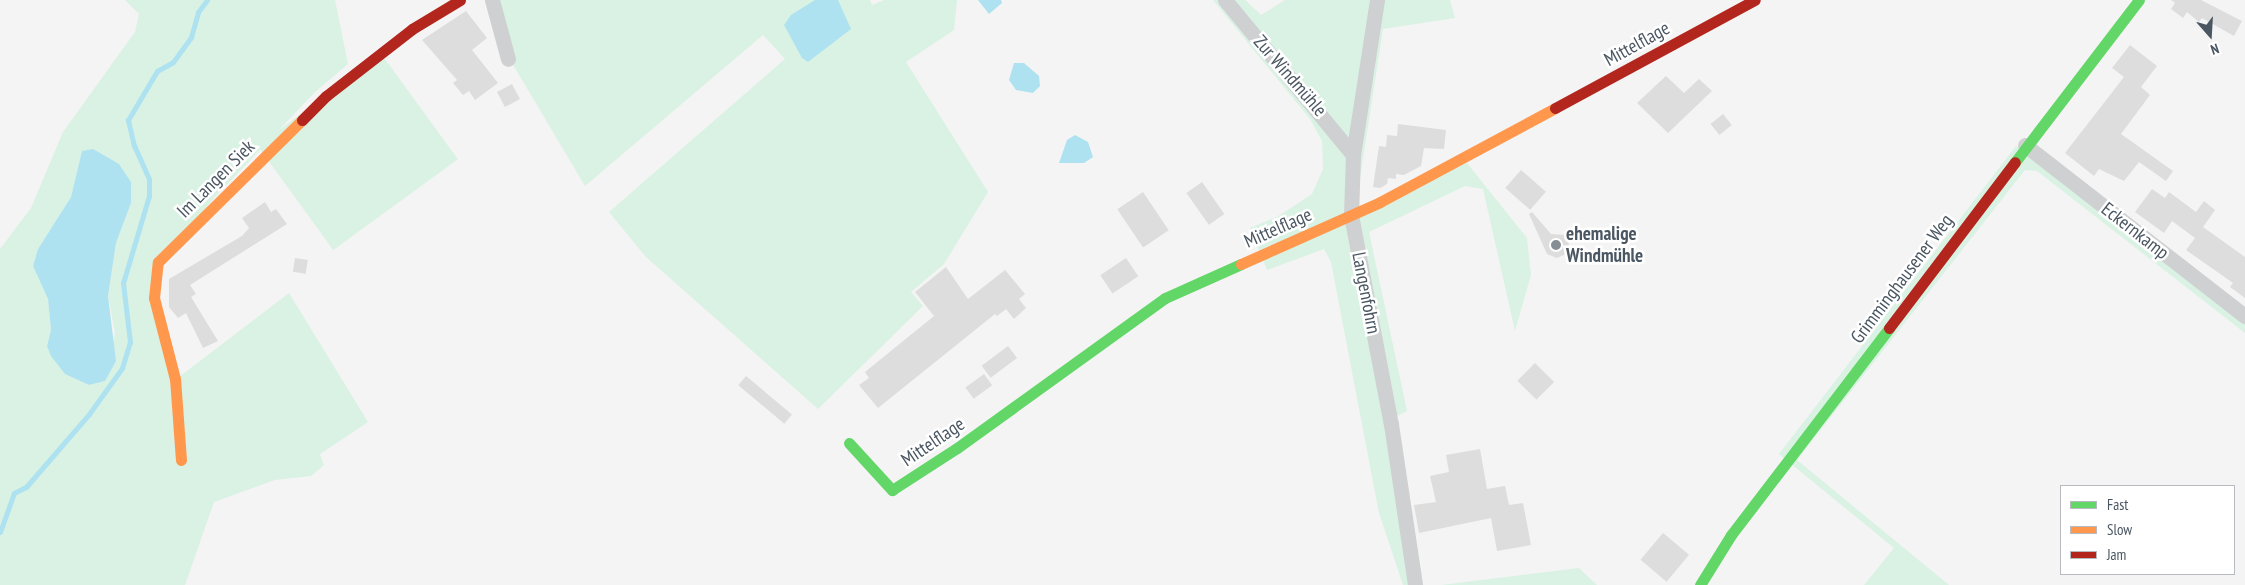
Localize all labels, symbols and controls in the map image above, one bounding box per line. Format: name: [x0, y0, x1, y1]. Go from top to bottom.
north arrow: [2185, 10, 2235, 60]
street label: Mittelflage: [1600, 17, 1674, 71]
street label: Zur Windmühle: [1249, 31, 1331, 121]
text: N: [2208, 39, 2221, 59]
street label: Im Langen Siek: [172, 135, 260, 223]
street label: Eckernkamp: [2097, 198, 2173, 264]
street label: Mittelflage: [1241, 203, 1315, 253]
street label: Grimminghausener Weg: [1846, 210, 1958, 348]
place label: ehemalige Windmühle: [1566, 223, 1643, 267]
marker: ehemalige Windmühle: [1550, 239, 1562, 251]
street label: Langenfohrn: [1347, 250, 1385, 336]
street label: Mittelflage: [897, 413, 969, 471]
legend: [2060, 485, 2235, 575]
text: Fast: [2107, 495, 2128, 514]
text: Slow: [2107, 520, 2132, 539]
text: Jam: [2107, 545, 2126, 564]

